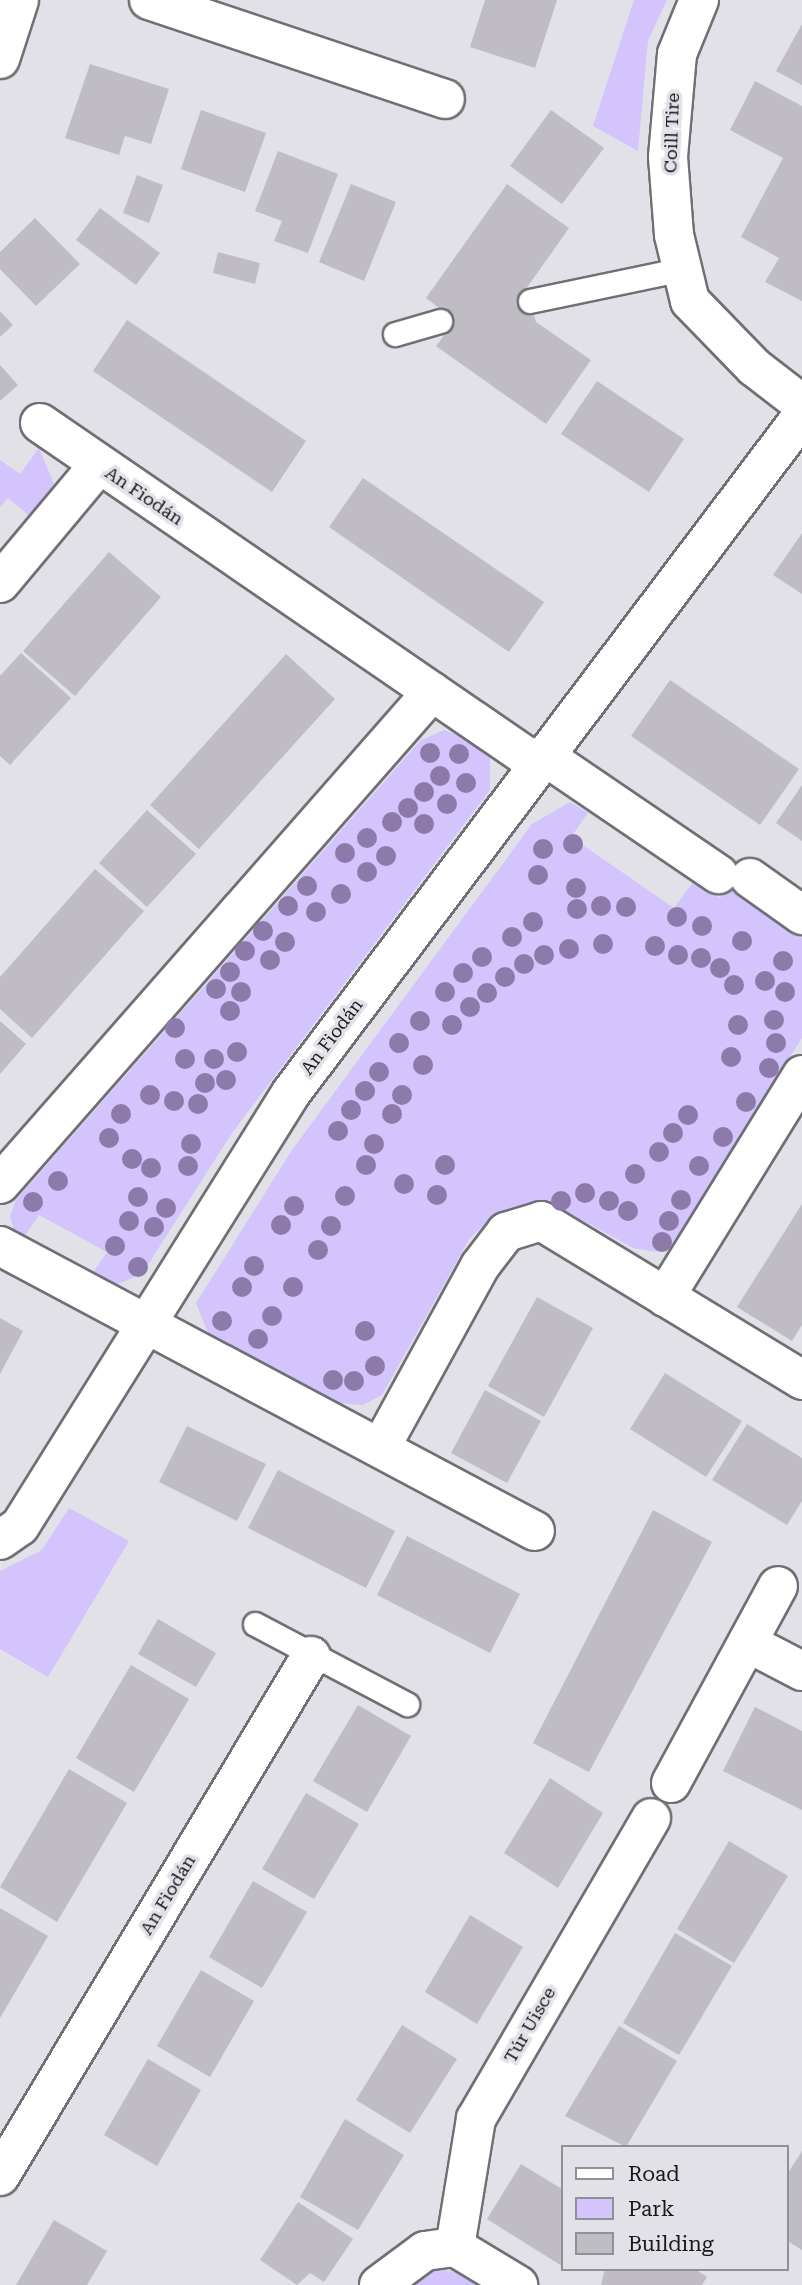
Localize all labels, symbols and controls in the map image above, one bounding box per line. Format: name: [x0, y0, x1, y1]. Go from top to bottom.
street label: Coill Tire: [660, 92, 684, 174]
street label: An Fiodán: [101, 462, 187, 530]
street label: An Fiodán: [297, 995, 367, 1079]
street label: An Fiodán: [136, 1851, 200, 1939]
street label: Túr Uisce: [500, 1983, 560, 2067]
legend: [560, 2145, 788, 2271]
text: Road: [628, 2162, 680, 2186]
text: Park: [628, 2197, 674, 2221]
text: Building: [628, 2232, 714, 2256]

